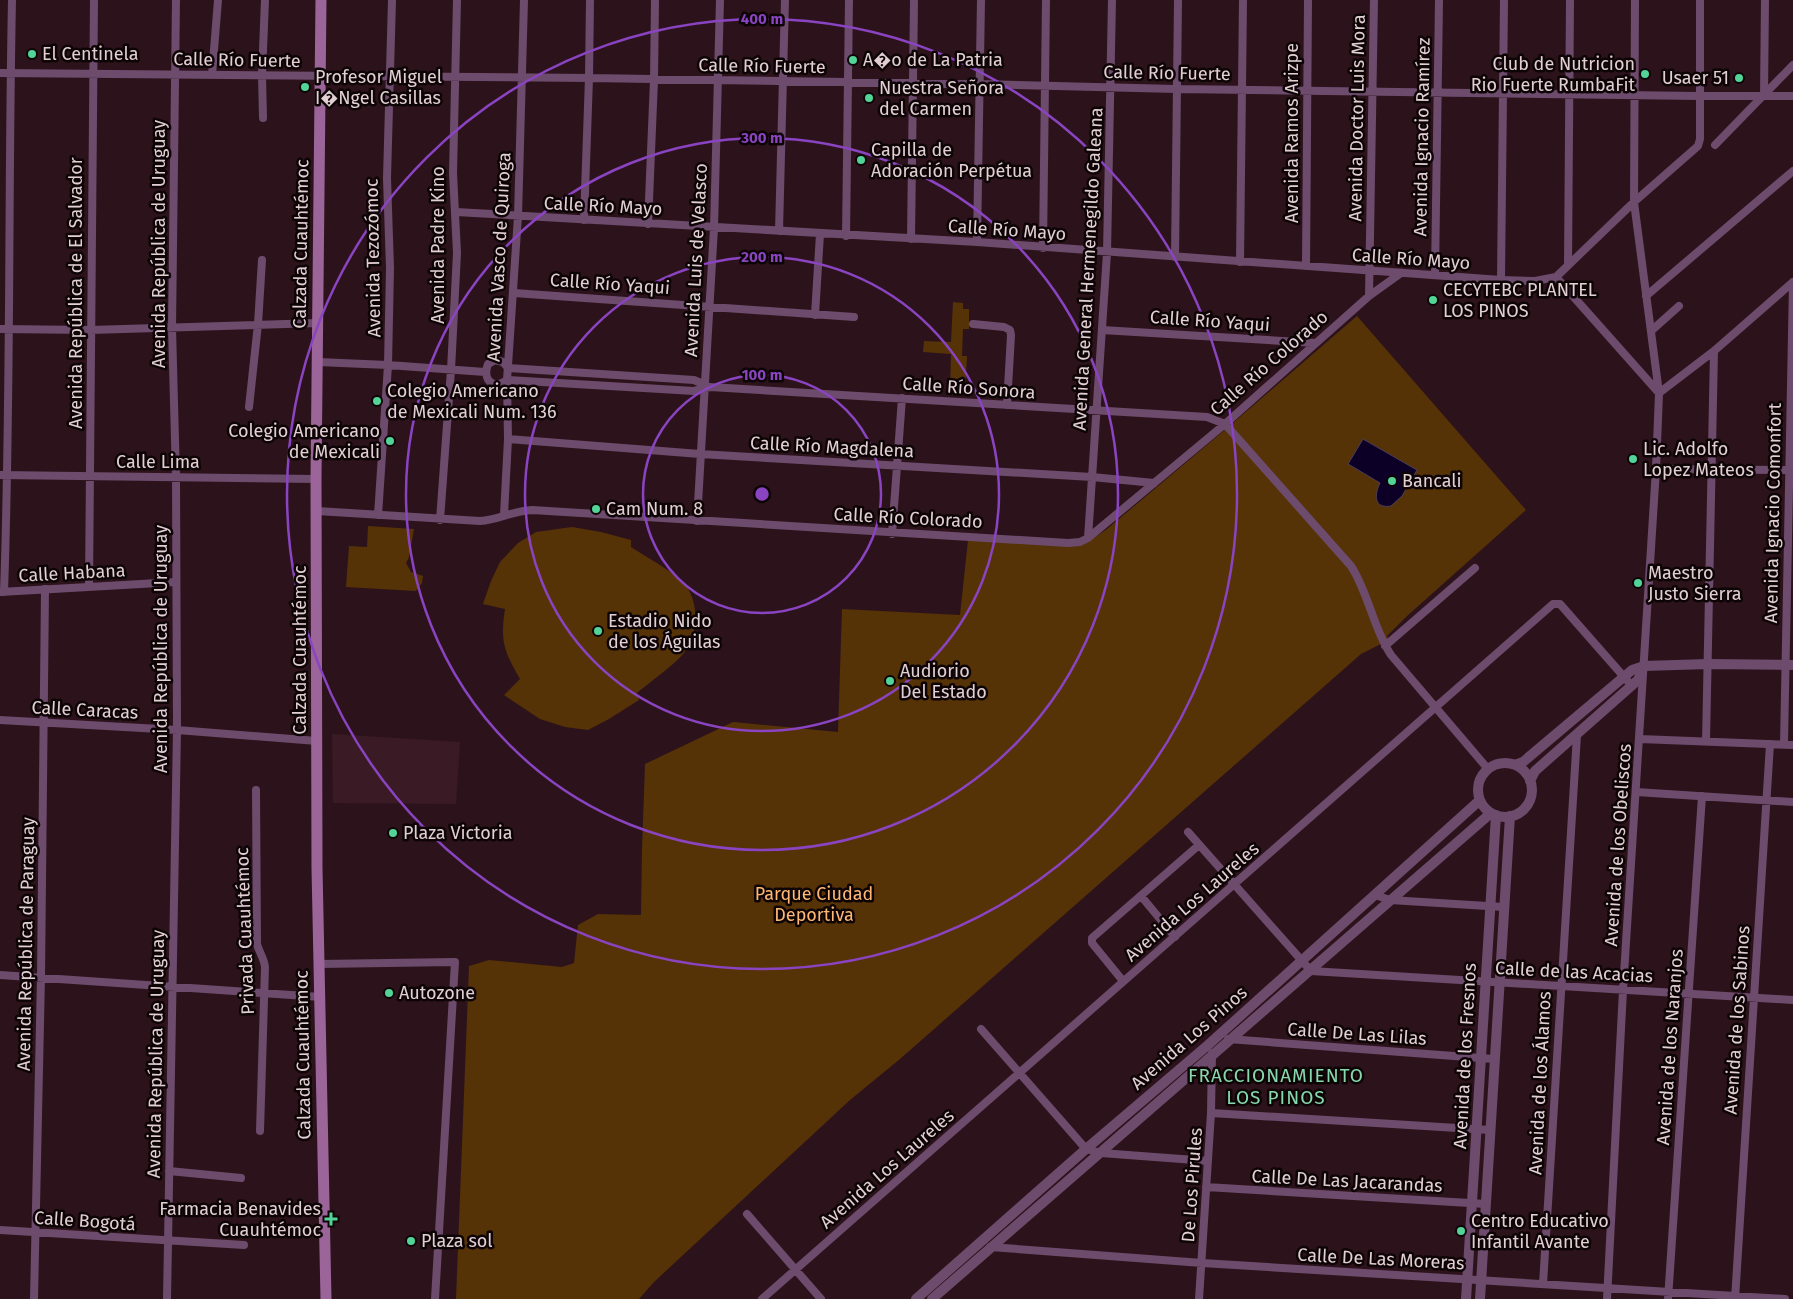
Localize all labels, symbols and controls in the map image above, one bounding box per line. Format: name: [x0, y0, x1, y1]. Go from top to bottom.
text: 400 m: [741, 10, 783, 28]
street label: Avenida Doctor Luis Mora: [1344, 14, 1370, 222]
street label: Avenida Ignacio Ramírez: [1409, 37, 1435, 237]
place label: El Centinela: [42, 43, 139, 65]
street label: Avenida Ramos Arizpe: [1281, 43, 1303, 223]
marker: El Centinela: [26, 48, 38, 60]
street label: Calle Río Fuerte: [173, 48, 301, 72]
place label: A�o de La Patria: [863, 49, 1003, 71]
place label: Club de Nutricion Rio Fuerte RumbaFit: [1471, 53, 1635, 96]
street label: Calle Río Fuerte: [698, 54, 826, 78]
marker: A�o de La Patria: [847, 54, 859, 66]
street label: Calle Río Fuerte: [1103, 61, 1231, 85]
place label: Profesor Miguel I�Ngel Casillas: [315, 66, 442, 109]
place label: Usaer 51: [1662, 67, 1729, 89]
marker: Club de Nutricion Rio Fuerte RumbaFit: [1639, 68, 1651, 80]
marker: Usaer 51: [1733, 72, 1745, 84]
place label: Nuestra Señora del Carmen: [879, 77, 1004, 120]
marker: Profesor Miguel I�Ngel Casillas: [299, 81, 311, 93]
marker: Nuestra Señora del Carmen: [863, 92, 875, 104]
street label: Avenida General Hermenegildo Galeana: [1069, 107, 1107, 431]
street label: Avenida República de Uruguay: [148, 120, 170, 368]
text: 300 m: [740, 129, 783, 147]
place label: Capilla de Adoración Perpétua: [871, 139, 1032, 182]
street label: Avenida Vasco de Quiroga: [483, 152, 515, 362]
marker: Capilla de Adoración Perpétua: [855, 154, 867, 166]
street label: Avenida República de El Salvador: [65, 157, 87, 429]
street label: Calzada Cuauhtémoc: [289, 159, 313, 329]
street label: Avenida Luis de Velasco: [680, 163, 712, 357]
street label: Avenida Padre Kino: [427, 166, 449, 324]
street label: Avenida Tezozómoc: [361, 178, 385, 338]
street label: Calle Río Mayo: [543, 192, 663, 220]
street label: Calle Río Mayo: [947, 215, 1067, 245]
street label: Calle Río Mayo: [1351, 244, 1471, 274]
text: 200 m: [741, 248, 783, 266]
street label: Calle Río Yaqui: [549, 269, 671, 299]
place label: CECYTEBC PLANTEL LOS PINOS: [1443, 279, 1597, 322]
marker: CECYTEBC PLANTEL LOS PINOS: [1427, 294, 1439, 306]
street label: Calle Río Yaqui: [1149, 306, 1271, 336]
street label: Calle Río Colorado: [1206, 306, 1332, 420]
text: 100 m: [742, 366, 782, 384]
street label: Calle Río Sonora: [902, 372, 1036, 404]
place label: Colegio Americano de Mexicali Num. 136: [387, 380, 557, 423]
marker: Colegio Americano de Mexicali Num. 136: [371, 395, 383, 407]
street label: Avenida Ignacio Comonfort: [1760, 402, 1786, 623]
place label: Colegio Americano de Mexicali: [228, 420, 380, 463]
street label: Calle Río Magdalena: [749, 432, 915, 462]
marker: Colegio Americano de Mexicali: [384, 435, 396, 447]
place label: Lic. Adolfo Lopez Mateos: [1643, 438, 1754, 481]
street label: Calle Lima: [116, 451, 200, 473]
marker: Lic. Adolfo Lopez Mateos: [1627, 453, 1639, 465]
place label: Bancali: [1402, 470, 1462, 492]
marker: Bancali: [1386, 475, 1398, 487]
centre of rings: [753, 485, 771, 503]
place label: Cam Num. 8: [606, 498, 703, 520]
marker: Cam Num. 8: [590, 503, 602, 515]
street label: Calle Río Colorado: [833, 503, 983, 533]
street label: Avenida República de Uruguay: [150, 525, 172, 773]
street label: Calle Habana: [18, 559, 126, 587]
place label: Maestro Justo Sierra: [1648, 562, 1742, 605]
street label: Calzada Cuauhtémoc: [289, 565, 311, 735]
marker: Maestro Justo Sierra: [1632, 577, 1644, 589]
place label: Estadio Nido de los Águilas: [608, 610, 720, 653]
marker: Estadio Nido de los Águilas: [592, 625, 604, 637]
place label: Audiorio Del Estado: [900, 660, 987, 703]
marker: Audiorio Del Estado: [884, 675, 896, 687]
street label: Calle Caracas: [31, 696, 139, 724]
street label: Avenida de los Obeliscos: [1600, 743, 1636, 947]
street label: Avenida República de Paraguay: [13, 817, 39, 1071]
place label: Plaza Victoria: [403, 822, 513, 844]
marker: Plaza Victoria: [387, 827, 399, 839]
street label: Avenida Los Laureles: [1120, 838, 1264, 966]
street label: Privada Cuauhtémoc: [231, 847, 259, 1015]
park label: Parque Ciudad Deportiva: [755, 883, 873, 926]
street label: Avenida de los Sabinos: [1719, 925, 1755, 1115]
street label: Avenida República de Uruguay: [143, 930, 169, 1178]
street label: Avenida de los Naranjos: [1652, 948, 1688, 1146]
street label: Calle de las Acacias: [1494, 957, 1654, 987]
street label: Avenida de los Fresnos: [1449, 962, 1481, 1150]
street label: Calzada Cuauhtémoc: [291, 970, 315, 1140]
street label: Avenida Los Pinos: [1126, 981, 1252, 1095]
place label: Autozone: [399, 982, 475, 1004]
marker: Autozone: [383, 987, 395, 999]
street label: Avenida de los Álamos: [1523, 991, 1556, 1175]
street label: Calle De Las Lilas: [1287, 1018, 1427, 1050]
district label: FRACCIONAMIENTO LOS PINOS: [1188, 1064, 1364, 1109]
street label: Avenida Los Laureles: [815, 1105, 959, 1233]
street label: De Los Pirules: [1177, 1127, 1207, 1243]
street label: Calle De Las Jacarandas: [1251, 1165, 1443, 1197]
place label: Farmacia Benavides Cuauhtémoc: [159, 1198, 321, 1241]
street label: Calle Bogotá: [33, 1206, 137, 1236]
place label: Centro Educativo Infantil Avante: [1471, 1210, 1609, 1253]
marker: Farmacia Benavides Cuauhtémoc: [325, 1213, 337, 1225]
marker: Centro Educativo Infantil Avante: [1455, 1225, 1467, 1237]
place label: Plaza sol: [421, 1230, 493, 1252]
marker: Plaza sol: [405, 1235, 417, 1247]
street label: Calle De Las Moreras: [1297, 1244, 1465, 1274]

